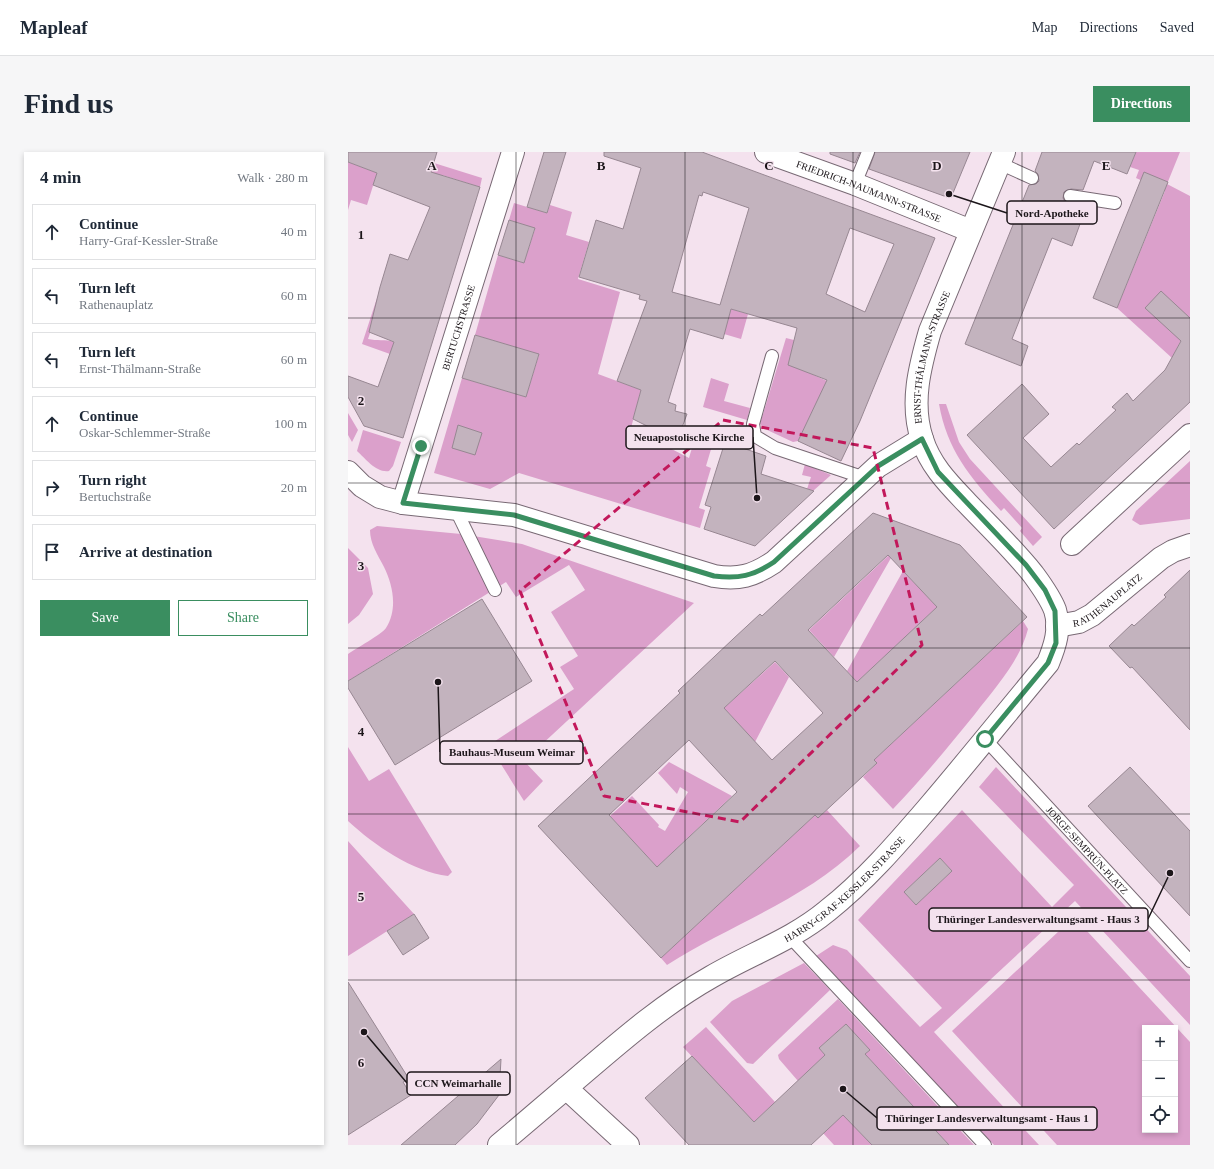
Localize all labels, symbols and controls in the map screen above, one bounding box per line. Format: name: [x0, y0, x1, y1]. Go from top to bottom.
text: Mapleaf: [20, 17, 88, 38]
text: Map: [1032, 20, 1057, 35]
text: Directions: [1079, 20, 1138, 35]
text: Saved: [1160, 20, 1194, 35]
button: Directions: [1093, 86, 1190, 122]
text: Find us: [24, 88, 114, 119]
text: A: [427, 158, 437, 173]
text: B: [597, 158, 606, 173]
text: C: [764, 158, 774, 173]
street label: FRIEDRICH-NAUMANN-STRASSE: [795, 158, 943, 224]
text: E: [1102, 158, 1110, 173]
text: 4 min: [40, 168, 81, 187]
text: Walk · 280 m: [237, 170, 308, 185]
callout: Nord-Apotheke: [1007, 201, 1097, 224]
text: Nord-Apotheke: [1015, 207, 1089, 219]
text: Continue: [79, 216, 138, 232]
icon: ahead: [41, 221, 63, 243]
text: 40 m: [281, 224, 307, 239]
text: 1: [358, 227, 364, 242]
text: Harry-Graf-Kessler-Straße: [79, 233, 218, 248]
text: Turn left: [79, 280, 136, 296]
street label: BERTUCHSTRASSE: [440, 283, 477, 372]
icon: left: [41, 285, 63, 307]
text: 60 m: [281, 288, 307, 303]
street label: ERNST-THÄLMANN-STRASSE: [911, 289, 952, 424]
text: Rathenauplatz: [79, 297, 153, 312]
text: Turn left: [79, 344, 136, 360]
icon: left: [41, 349, 63, 371]
text: 60 m: [281, 352, 307, 367]
text: Ernst-Thälmann-Straße: [79, 361, 201, 376]
text: 2: [358, 393, 364, 408]
text: Continue: [79, 408, 138, 424]
icon: ahead: [41, 413, 63, 435]
text: 100 m: [274, 416, 307, 431]
text: Oskar-Schlemmer-Straße: [79, 425, 211, 440]
callout: Neuapostolische Kirche: [626, 426, 753, 449]
text: Neuapostolische Kirche: [634, 431, 744, 443]
route end: [412, 437, 430, 455]
text: Turn right: [79, 472, 146, 488]
icon: right: [41, 477, 63, 499]
text: 20 m: [281, 480, 307, 495]
text: Bertuchstraße: [79, 489, 151, 504]
icon: arrive: [41, 541, 63, 563]
text: Arrive at destination: [79, 544, 212, 560]
text: 3: [358, 558, 365, 573]
street label: RATHENAUPLATZ: [1072, 571, 1144, 629]
button: Save: [40, 600, 170, 636]
button: Share: [178, 600, 308, 636]
text: 4: [358, 724, 365, 739]
route start: [976, 730, 994, 748]
callout: Bauhaus-Museum Weimar: [440, 741, 583, 764]
text: Bauhaus-Museum Weimar: [449, 746, 575, 758]
street label: JORGE-SEMPRÚN-PLATZ: [1044, 804, 1130, 896]
street label: HARRY-GRAF-KESSLER-STRASSE: [782, 834, 907, 944]
text: 5: [358, 889, 365, 904]
callout: Thüringer Landesverwaltungsamt - Haus 3: [929, 908, 1148, 931]
text: Thüringer Landesverwaltungsamt - Haus 3: [936, 913, 1140, 925]
map controls: [1142, 1025, 1178, 1133]
button: +: [1142, 1025, 1178, 1061]
text: 6: [358, 1055, 365, 1070]
button: −: [1142, 1061, 1178, 1097]
callout: CCN Weimarhalle: [407, 1072, 510, 1095]
text: CCN Weimarhalle: [415, 1077, 502, 1089]
button: locate: [1142, 1097, 1178, 1133]
callout: Thüringer Landesverwaltungsamt - Haus 1: [877, 1107, 1097, 1130]
text: Thüringer Landesverwaltungsamt - Haus 1: [885, 1112, 1089, 1124]

